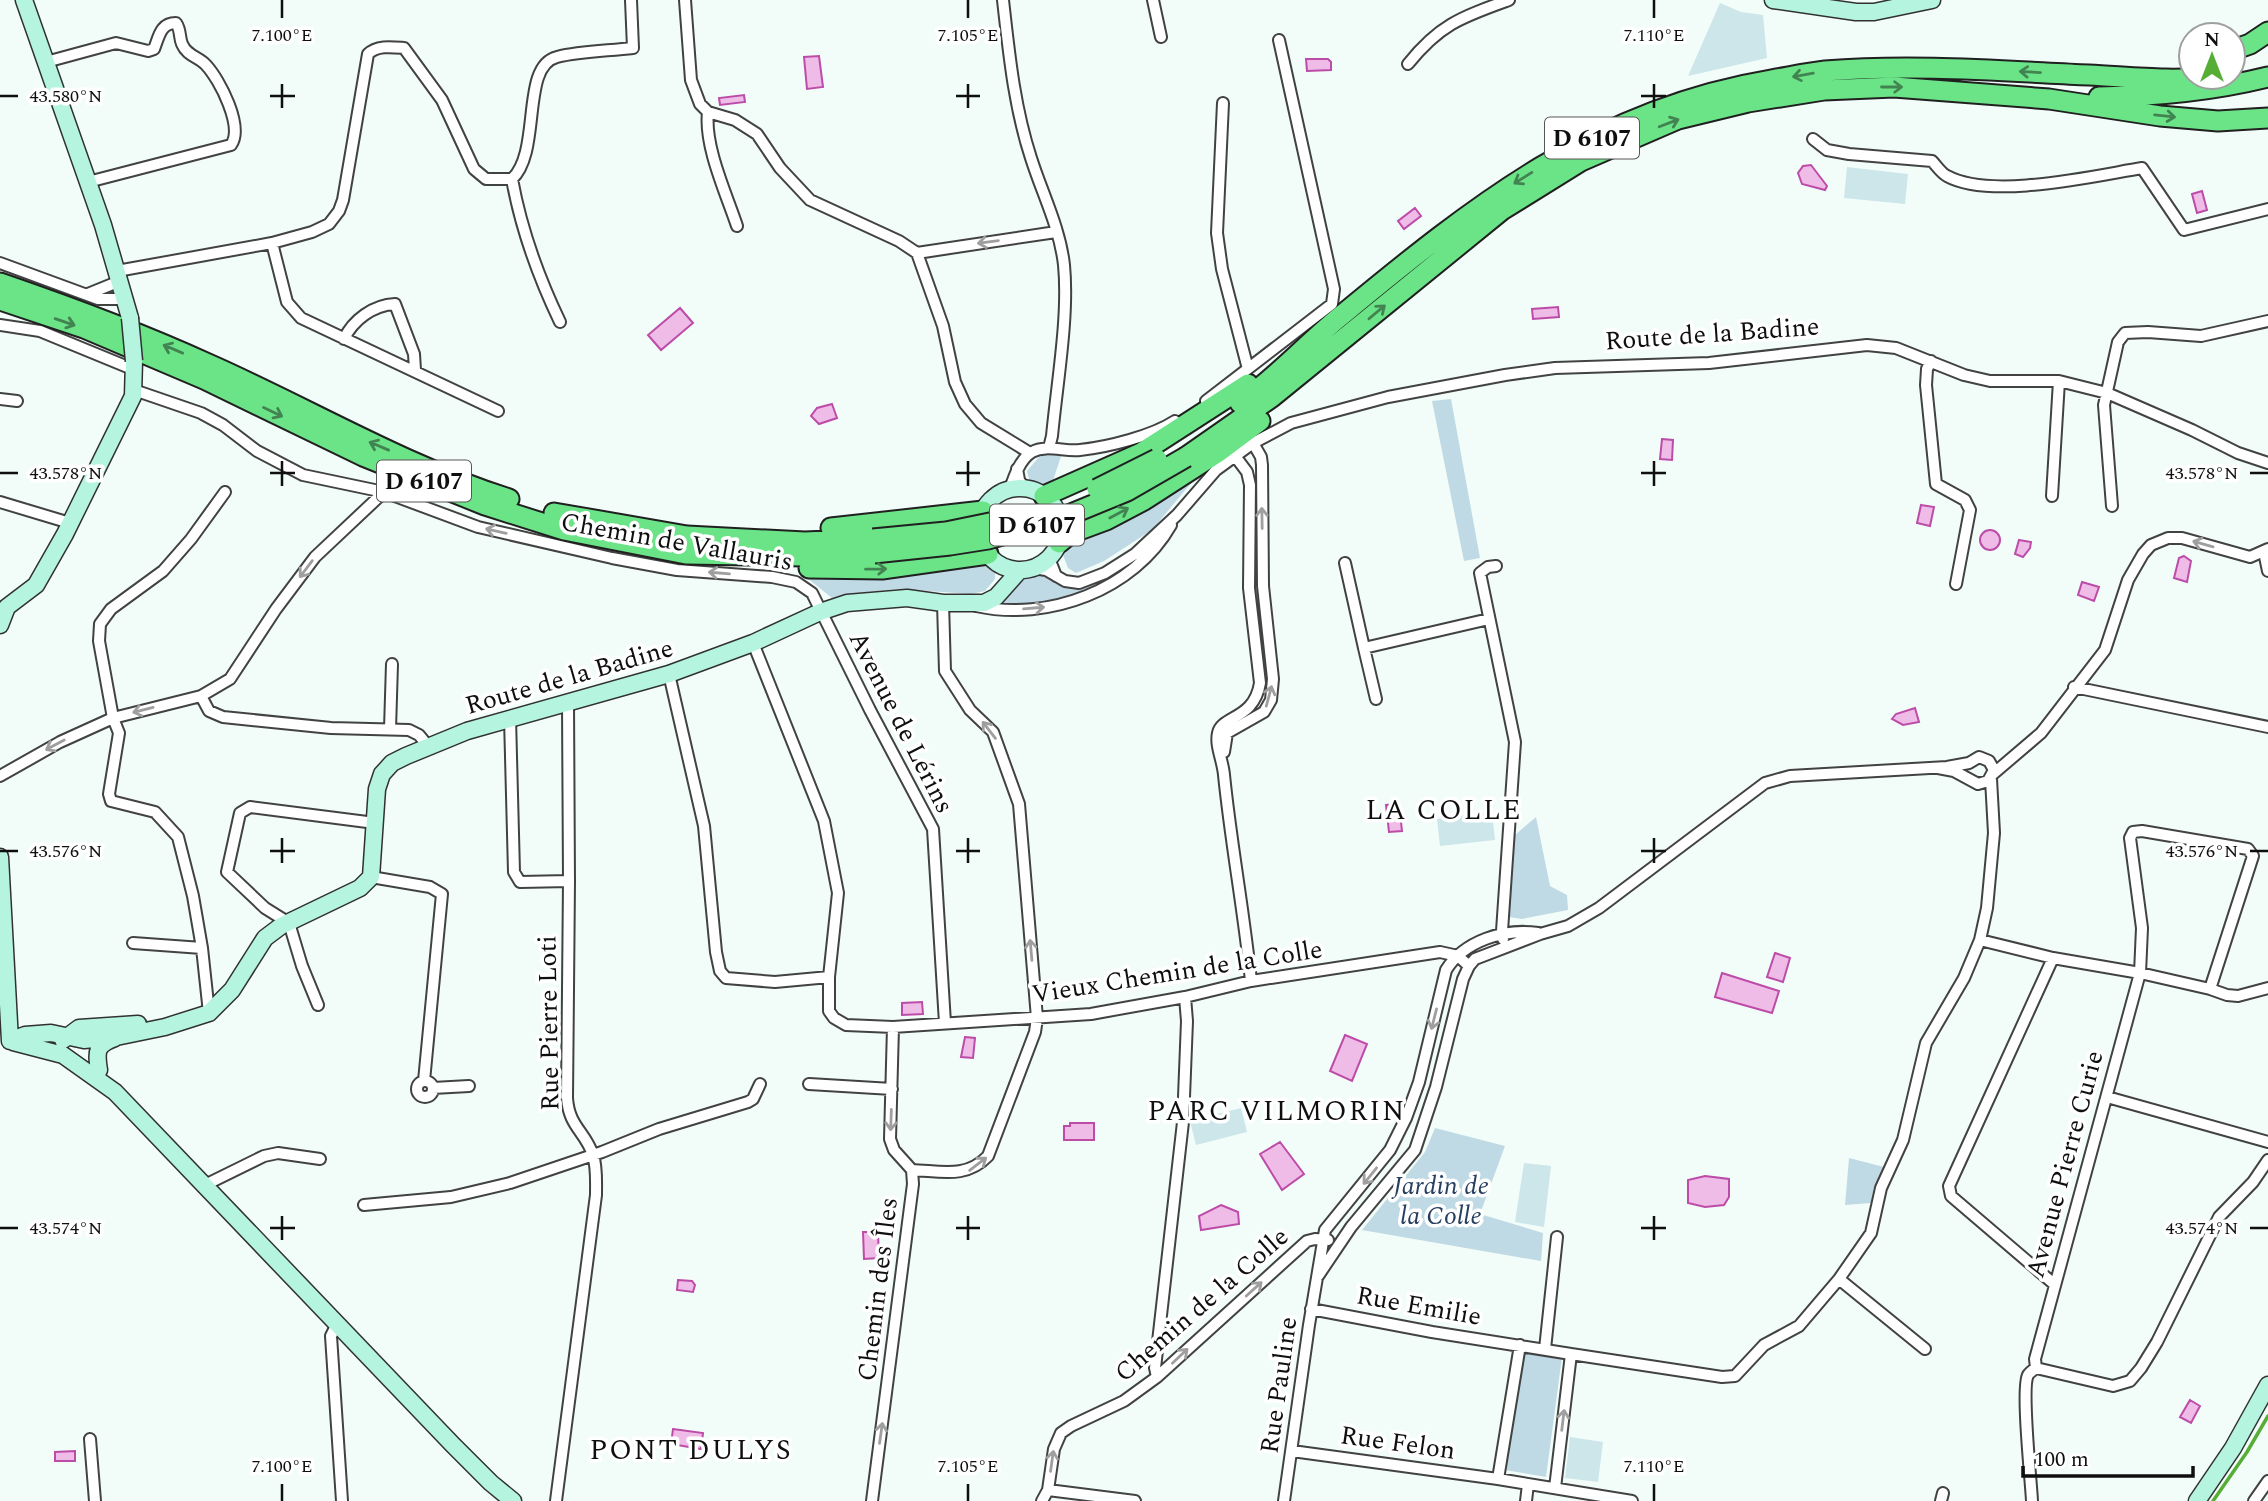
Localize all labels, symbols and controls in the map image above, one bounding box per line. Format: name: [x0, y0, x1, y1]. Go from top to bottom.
north arrow: [2177, 21, 2247, 91]
text: 7.100°E: [251, 22, 313, 49]
text: 7.105°E: [937, 22, 999, 49]
text: 7.110°E: [1623, 22, 1685, 49]
text: N: [2204, 26, 2220, 55]
one-way arrow: [2019, 66, 2042, 79]
one-way arrow: [1792, 69, 1815, 82]
one-way arrow: [1881, 80, 1904, 94]
text: 43.580°N: [30, 83, 102, 110]
one-way arrow: [2153, 110, 2176, 123]
one-way arrow: [1657, 115, 1679, 128]
road number: D 6107: [1545, 118, 1639, 158]
one-way arrow: [1514, 171, 1534, 185]
one-way arrow: [978, 236, 1000, 249]
one-way arrow: [1368, 304, 1386, 320]
street label: Route de la Badine: [1604, 307, 1821, 361]
one-way arrow: [53, 316, 75, 329]
one-way arrow: [163, 342, 184, 355]
one-way arrow: [262, 406, 283, 420]
one-way arrow: [369, 438, 390, 451]
text: 43.578°N: [30, 460, 102, 487]
road number: D 6107: [377, 460, 471, 502]
text: 43.578°N: [2166, 460, 2238, 487]
street label: Chemin de Vallauris: [558, 502, 796, 582]
road number: D 6107: [990, 504, 1084, 546]
one-way arrow: [1109, 506, 1129, 520]
one-way arrow: [1255, 507, 1268, 530]
one-way arrow: [485, 524, 508, 537]
one-way arrow: [2193, 536, 2215, 549]
one-way arrow: [299, 559, 314, 578]
one-way arrow: [864, 562, 887, 575]
one-way arrow: [708, 566, 731, 579]
one-way arrow: [1022, 601, 1045, 614]
street label: Avenue de Lérins: [838, 624, 964, 821]
street label: Route de la Badine: [461, 628, 678, 726]
one-way arrow: [1263, 686, 1276, 708]
one-way arrow: [132, 704, 155, 717]
one-way arrow: [981, 722, 996, 740]
one-way arrow: [46, 738, 66, 752]
district label: LA COLLE: [1365, 789, 1523, 832]
text: 43.576°N: [30, 838, 102, 865]
text: 43.576°N: [2166, 838, 2238, 865]
street label: Vieux Chemin de la Colle: [1029, 929, 1325, 1015]
street label: Rue Pierre Loti: [527, 935, 571, 1111]
one-way arrow: [1024, 940, 1037, 962]
one-way arrow: [1427, 1007, 1440, 1029]
street label: Avenue Pierre Curie: [2015, 1046, 2115, 1282]
district label: PARC VILMORIN: [1148, 1090, 1406, 1133]
one-way arrow: [884, 1108, 897, 1131]
one-way arrow: [968, 1156, 987, 1171]
one-way arrow: [1362, 1166, 1378, 1184]
park label: Jardin de la Colle: [1391, 1166, 1489, 1236]
street label: Chemin des Îles: [847, 1195, 909, 1383]
text: 43.574°N: [30, 1215, 102, 1242]
text: 43.574°N: [2166, 1215, 2238, 1242]
street label: Chemin de la Colle: [1106, 1218, 1298, 1392]
street label: Rue Emilie: [1353, 1275, 1485, 1337]
one-way arrow: [1245, 1281, 1263, 1297]
street label: Rue Pauline: [1250, 1314, 1308, 1456]
one-way arrow: [1171, 1348, 1189, 1364]
one-way arrow: [1556, 1409, 1569, 1432]
street label: Rue Felon: [1338, 1415, 1458, 1471]
one-way arrow: [874, 1422, 887, 1445]
district label: PONT DULYS: [589, 1429, 793, 1472]
scale bar: [2023, 1434, 2193, 1478]
text: 100 m: [2034, 1444, 2089, 1476]
one-way arrow: [1046, 1450, 1059, 1473]
text: 7.100°E: [251, 1453, 313, 1480]
text: 7.105°E: [937, 1453, 999, 1480]
text: 7.110°E: [1623, 1453, 1685, 1480]

